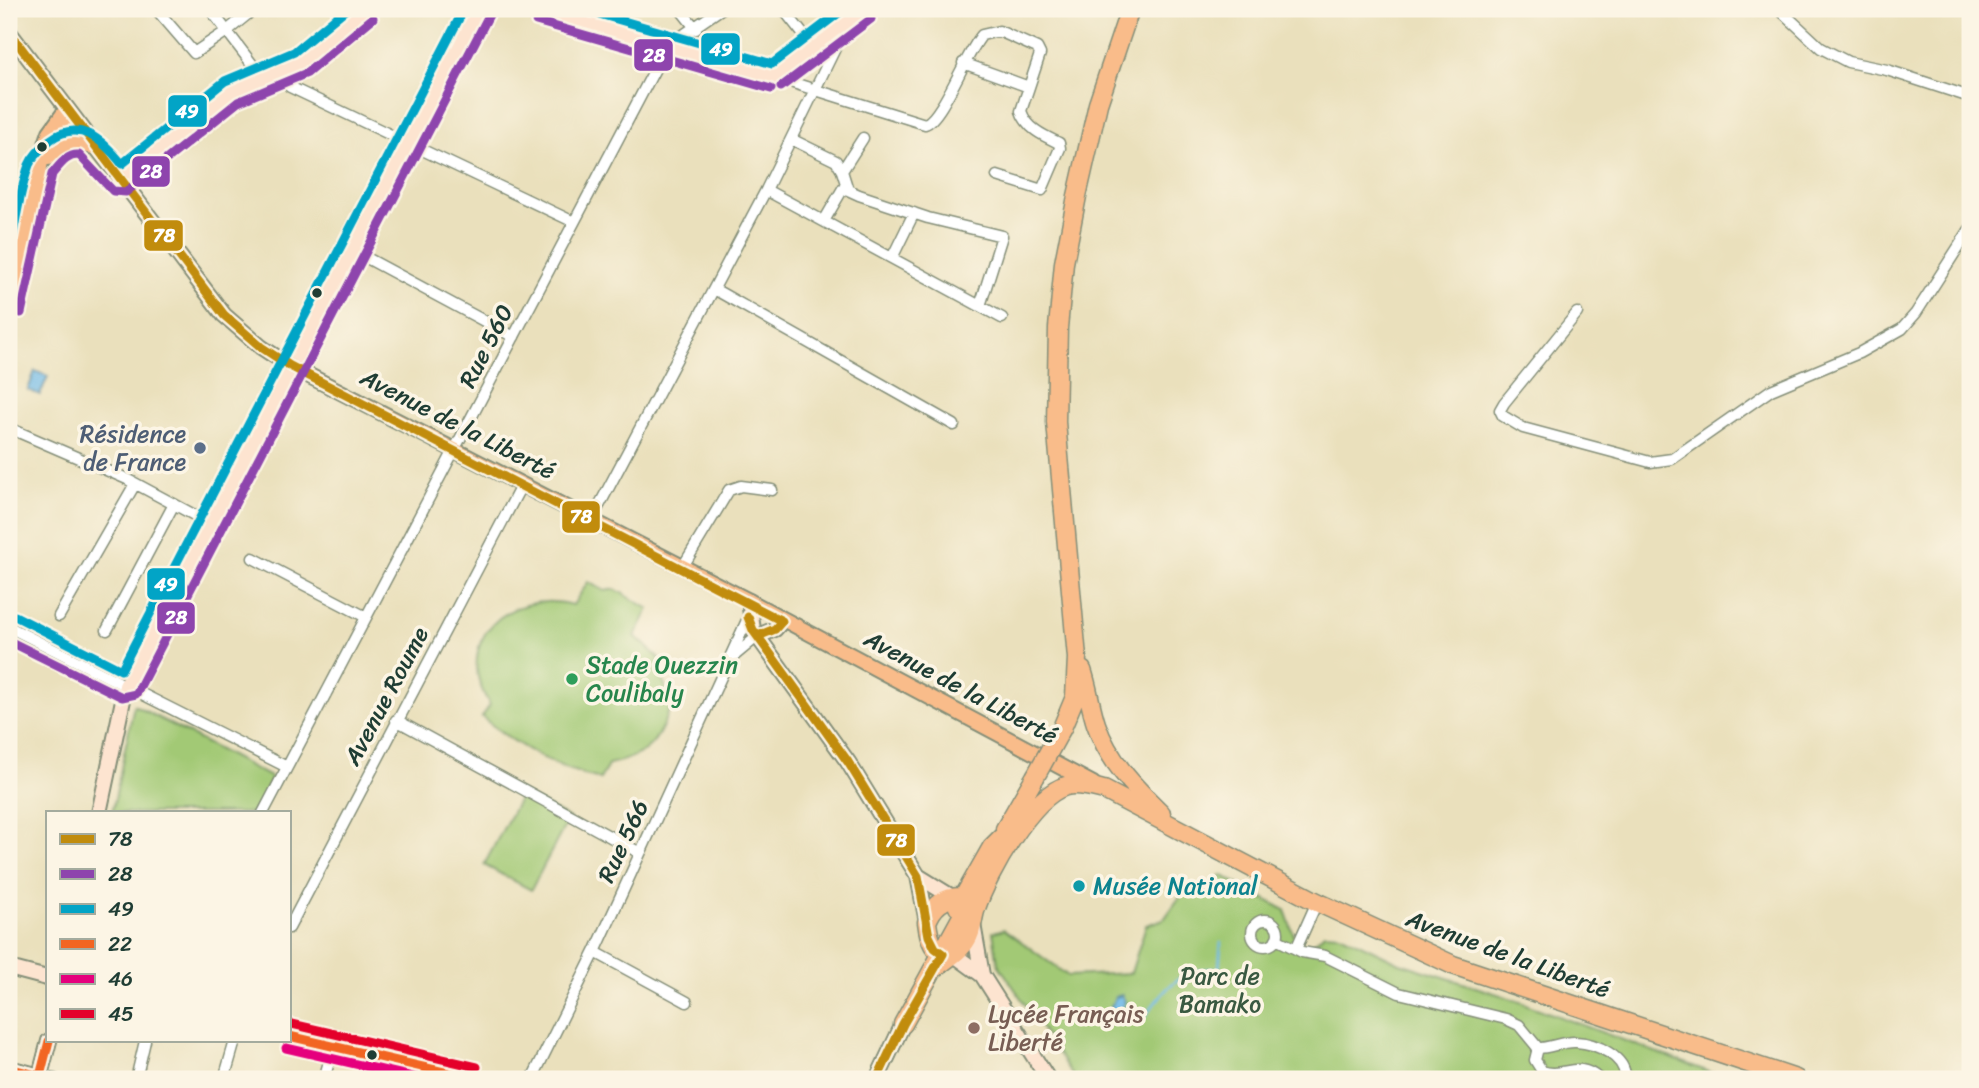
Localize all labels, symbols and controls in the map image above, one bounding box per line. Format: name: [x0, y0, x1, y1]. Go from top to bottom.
line badge: 49: [700, 32, 741, 66]
text: 49: [708, 33, 733, 66]
line badge: 28: [633, 38, 674, 72]
text: 28: [642, 39, 666, 72]
line badge: 49: [167, 94, 208, 128]
text: 49: [174, 95, 199, 128]
unlabelled marker: [35, 140, 49, 154]
line badge: 28: [131, 155, 171, 188]
text: 28: [139, 155, 163, 188]
line badge: 78: [143, 219, 184, 252]
text: 78: [153, 219, 176, 252]
unlabelled marker: [310, 286, 324, 300]
street label: Rue 560: [447, 297, 525, 395]
street label: Avenue de la Liberté: [352, 356, 563, 491]
place label: Résidence de France: [80, 413, 186, 483]
marker: Résidence de France: [192, 440, 208, 456]
line badge: 78: [561, 500, 601, 534]
text: 78: [570, 500, 593, 533]
line badge: 49: [146, 567, 186, 601]
text: 49: [153, 568, 178, 601]
line badge: 28: [156, 601, 196, 635]
text: 28: [164, 601, 188, 634]
street label: Avenue Roume: [331, 618, 441, 774]
street label: Avenue de la Liberté: [855, 618, 1066, 756]
place label: Stade Ouezzin Coulibaly: [586, 644, 738, 714]
marker: Stade Ouezzin Coulibaly: [564, 671, 580, 687]
street label: Rue 566: [585, 792, 661, 890]
legend: [46, 811, 290, 1042]
text: 78: [108, 820, 133, 858]
line badge: 78: [876, 823, 916, 857]
text: 78: [885, 824, 908, 857]
text: 28: [108, 855, 133, 893]
place label: Musée National: [1093, 865, 1259, 907]
marker: Musée National: [1071, 878, 1087, 894]
text: 49: [108, 890, 134, 928]
street label: Avenue de la Liberté: [1399, 897, 1616, 1010]
text: 22: [108, 925, 132, 963]
park label: Parc de Bamako: [1179, 955, 1261, 1025]
text: 46: [108, 960, 133, 998]
place label: Lycée Français Liberté: [988, 993, 1144, 1063]
text: 45: [108, 995, 134, 1033]
marker: Lycée Français Liberté: [966, 1020, 982, 1036]
unlabelled marker: [365, 1048, 379, 1062]

